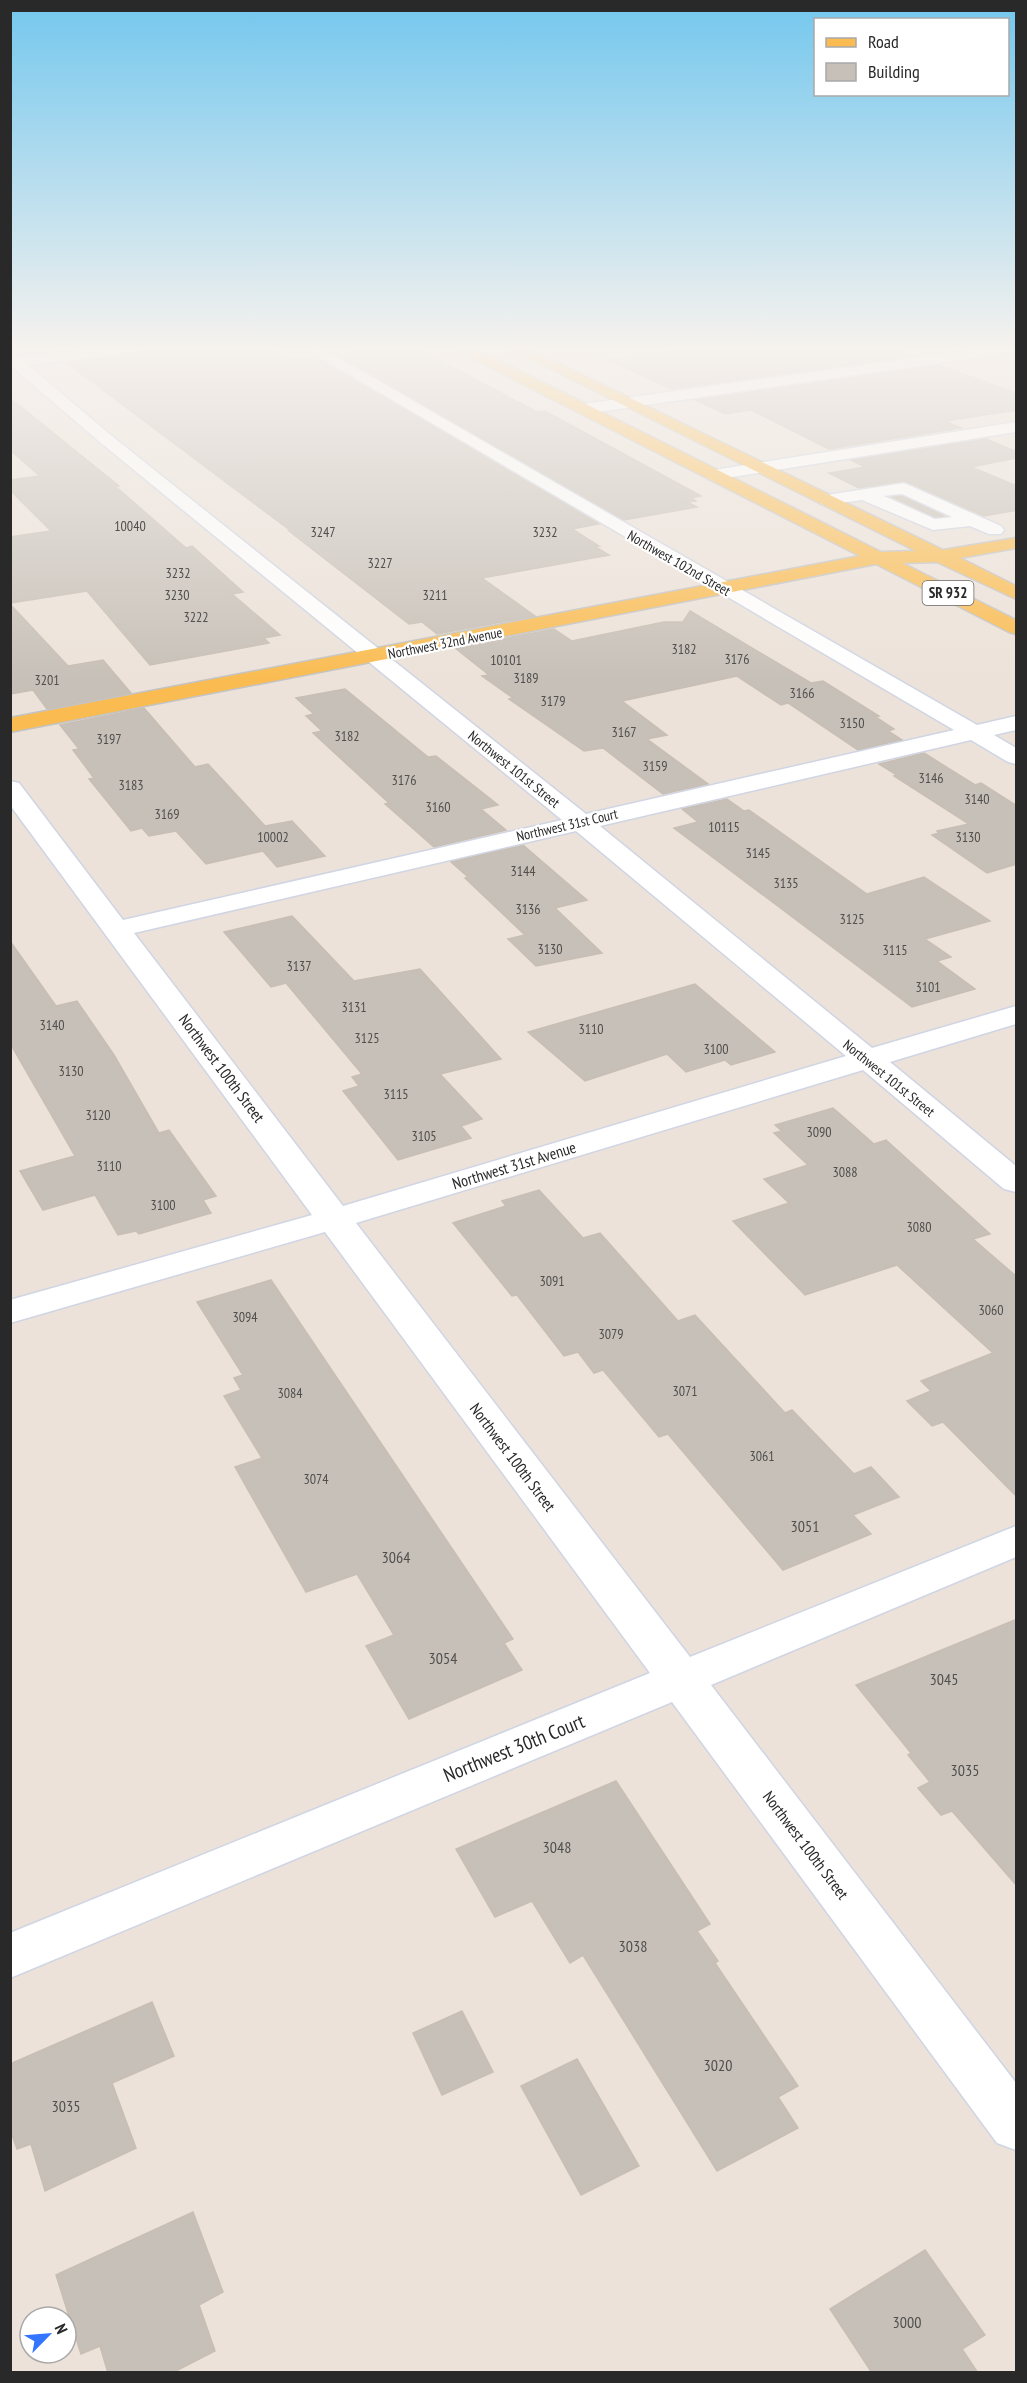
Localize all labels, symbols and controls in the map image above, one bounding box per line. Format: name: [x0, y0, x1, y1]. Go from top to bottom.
legend: [814, 18, 1009, 96]
text: Road: [868, 30, 899, 53]
text: Building: [868, 60, 920, 83]
house number: 10040: [114, 517, 146, 535]
house number: 3247: [310, 523, 336, 541]
house number: 3232: [532, 523, 558, 541]
street label: Northwest 102nd Street: [624, 526, 734, 600]
house number: 3227: [367, 554, 393, 572]
house number: 3232: [165, 564, 191, 582]
road number: SR 932: [922, 581, 974, 605]
house number: 3230: [164, 586, 190, 604]
house number: 3211: [422, 586, 448, 604]
house number: 3222: [183, 608, 209, 626]
street label: Northwest 32nd Avenue: [386, 623, 504, 663]
house number: 3182: [671, 640, 697, 658]
house number: 3176: [724, 650, 750, 668]
house number: 10101: [490, 651, 522, 669]
house number: 3189: [513, 669, 539, 687]
house number: 3201: [34, 671, 60, 689]
house number: 3166: [789, 684, 815, 702]
house number: 3179: [540, 692, 566, 710]
house number: 3150: [839, 714, 865, 732]
house number: 3167: [611, 723, 637, 741]
house number: 3182: [334, 727, 360, 745]
street label: Northwest 101st Street: [465, 727, 564, 812]
house number: 3197: [96, 730, 122, 748]
house number: 3159: [642, 757, 668, 775]
house number: 3146: [918, 769, 944, 787]
house number: 3176: [391, 771, 417, 789]
house number: 3183: [118, 776, 144, 794]
house number: 3140: [964, 790, 990, 808]
house number: 3160: [425, 798, 451, 816]
house number: 3169: [154, 805, 180, 823]
street label: Northwest 31st Court: [515, 805, 620, 845]
house number: 10115: [708, 818, 740, 836]
house number: 10002: [257, 828, 289, 846]
house number: 3130: [955, 828, 981, 846]
house number: 3145: [745, 844, 771, 862]
house number: 3144: [510, 862, 536, 880]
house number: 3135: [773, 874, 799, 892]
house number: 3136: [515, 900, 541, 918]
house number: 3125: [839, 910, 865, 928]
house number: 3130: [537, 940, 563, 958]
house number: 3115: [882, 941, 908, 959]
house number: 3137: [286, 957, 312, 975]
house number: 3101: [915, 978, 941, 996]
house number: 3131: [341, 998, 367, 1016]
street label: Northwest 100th Street: [175, 1010, 270, 1127]
house number: 3140: [39, 1016, 65, 1034]
house number: 3110: [578, 1020, 604, 1038]
house number: 3125: [354, 1029, 380, 1047]
street label: Northwest 101st Street: [840, 1036, 939, 1121]
house number: 3100: [703, 1040, 729, 1058]
house number: 3130: [58, 1062, 84, 1080]
house number: 3115: [383, 1085, 409, 1103]
house number: 3120: [85, 1106, 111, 1124]
house number: 3090: [806, 1123, 832, 1141]
house number: 3105: [411, 1127, 437, 1145]
street label: Northwest 31st Avenue: [450, 1137, 578, 1193]
house number: 3110: [96, 1157, 122, 1175]
house number: 3088: [832, 1163, 858, 1181]
house number: 3100: [150, 1196, 176, 1214]
house number: 3080: [906, 1218, 932, 1236]
house number: 3091: [539, 1272, 565, 1290]
house number: 3060: [978, 1301, 1004, 1319]
house number: 3094: [232, 1308, 258, 1326]
house number: 3079: [598, 1325, 624, 1343]
house number: 3071: [672, 1382, 698, 1400]
house number: 3084: [277, 1384, 303, 1402]
street label: Northwest 100th Street: [466, 1399, 561, 1516]
house number: 3061: [749, 1447, 775, 1465]
house number: 3074: [303, 1470, 329, 1488]
house number: 3051: [791, 1516, 819, 1536]
house number: 3064: [382, 1547, 410, 1567]
house number: 3054: [429, 1648, 457, 1668]
house number: 3045: [930, 1669, 958, 1689]
street label: Northwest 30th Court: [440, 1708, 589, 1788]
house number: 3035: [951, 1760, 979, 1780]
street label: Northwest 100th Street: [759, 1787, 854, 1904]
house number: 3048: [543, 1837, 571, 1857]
house number: 3038: [619, 1936, 647, 1956]
house number: 3020: [704, 2055, 732, 2075]
house number: 3035: [52, 2096, 80, 2116]
north arrow: [18, 2305, 78, 2365]
house number: 3000: [893, 2312, 921, 2332]
text: N: [51, 2321, 72, 2337]

